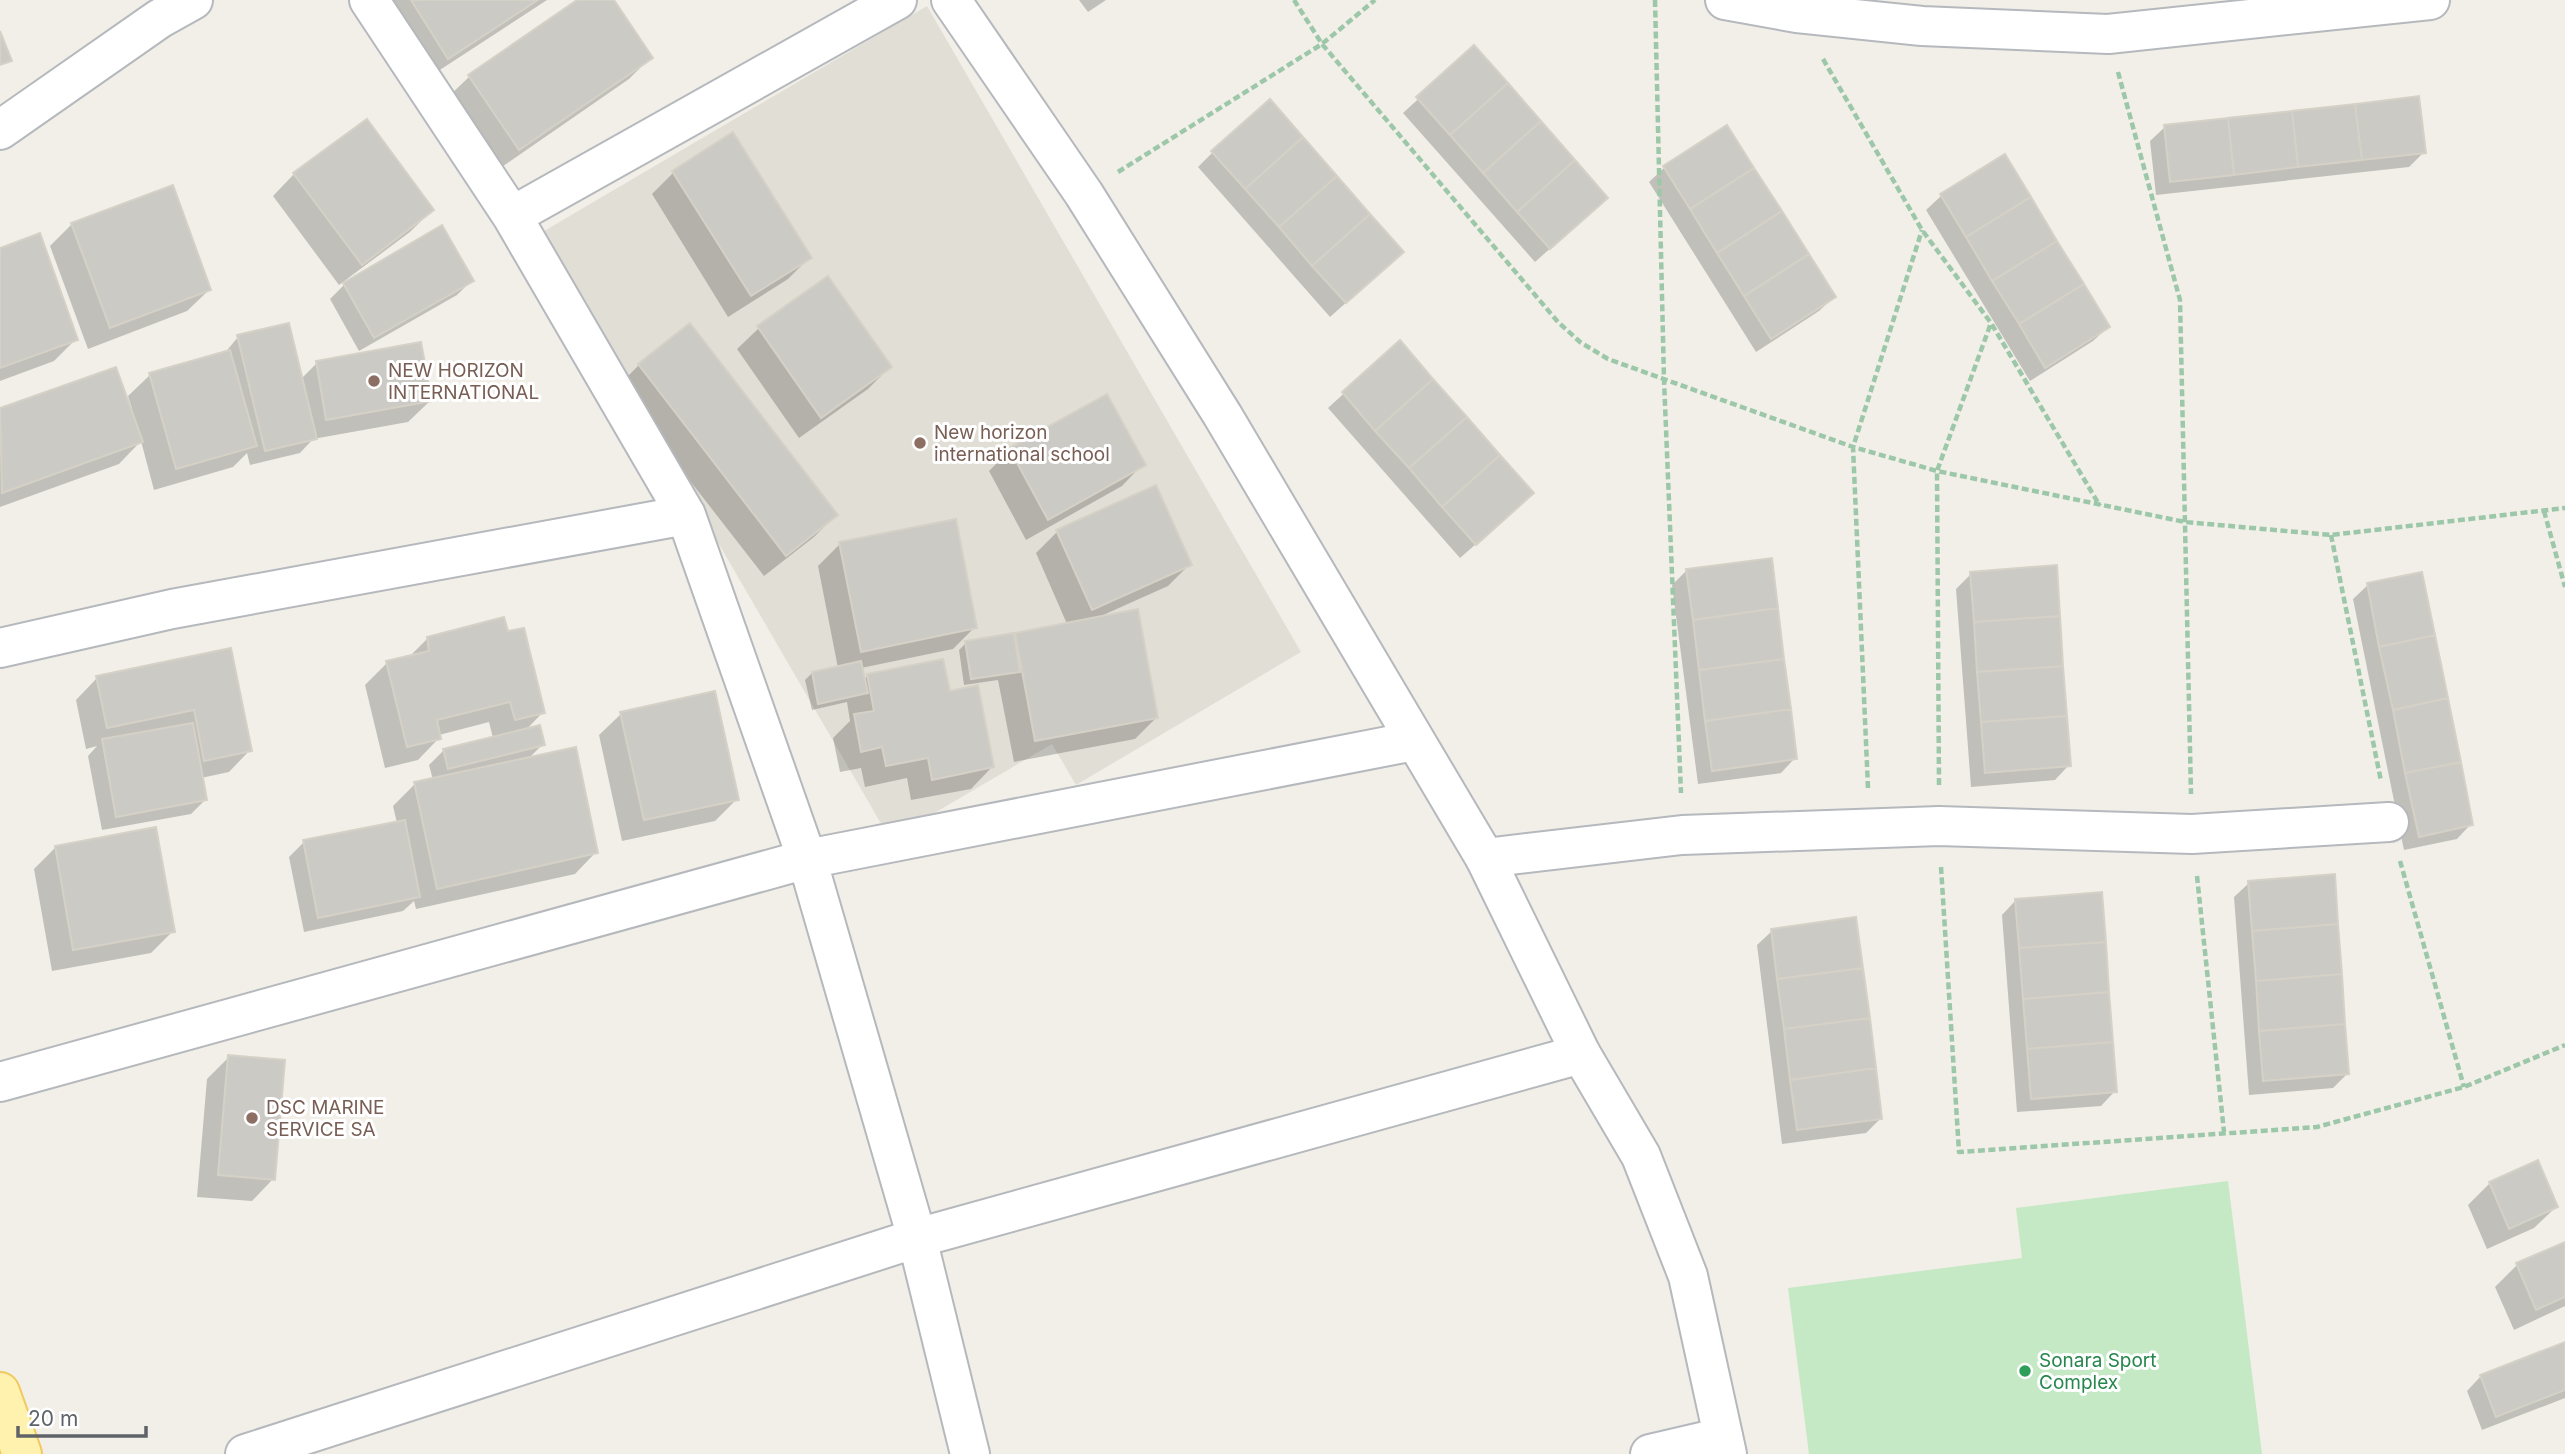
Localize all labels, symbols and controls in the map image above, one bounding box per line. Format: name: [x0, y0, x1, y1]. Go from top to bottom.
place label: NEW HORIZON INTERNATIONAL: [388, 359, 539, 404]
marker: NEW HORIZON INTERNATIONAL: [366, 373, 382, 389]
place label: New horizon international school: [934, 421, 1110, 466]
marker: New horizon international school: [912, 435, 928, 451]
place label: DSC MARINE SERVICE SA: [266, 1096, 384, 1141]
marker: DSC MARINE SERVICE SA: [244, 1110, 260, 1126]
place label: Sonara Sport Complex: [2039, 1349, 2157, 1394]
marker: Sonara Sport Complex: [2017, 1363, 2033, 1379]
scale bar: [18, 1394, 145, 1438]
text: 20 m: [28, 1406, 78, 1431]

